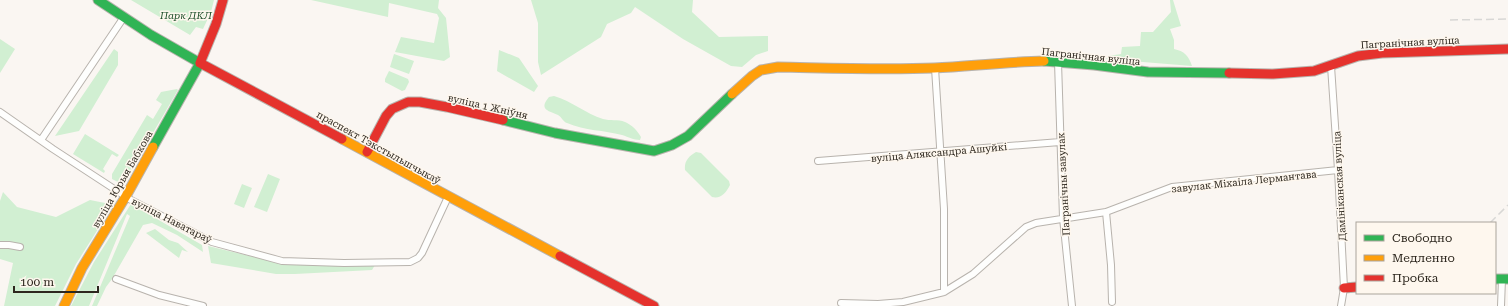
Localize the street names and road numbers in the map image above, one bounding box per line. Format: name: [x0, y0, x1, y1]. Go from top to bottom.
street label: Пагранічная вуліца: [1360, 34, 1460, 51]
street label: Пагранічная вуліца: [1041, 46, 1141, 67]
street label: вуліца 1 Жніўня: [447, 92, 529, 121]
street label: праспект Тэкстыльшчыкаў: [315, 109, 443, 186]
street label: вуліца Юрыя Бабкова: [90, 128, 155, 230]
street label: Дамініканская вуліца: [1331, 130, 1348, 241]
street label: Пагранічны завулак: [1055, 131, 1072, 236]
street label: вуліца Аляксандра Ашуйкі: [870, 141, 1008, 164]
street label: завулак Міхаіла Лермантава: [1171, 168, 1318, 195]
street label: вуліца Наватараў: [130, 196, 214, 245]

